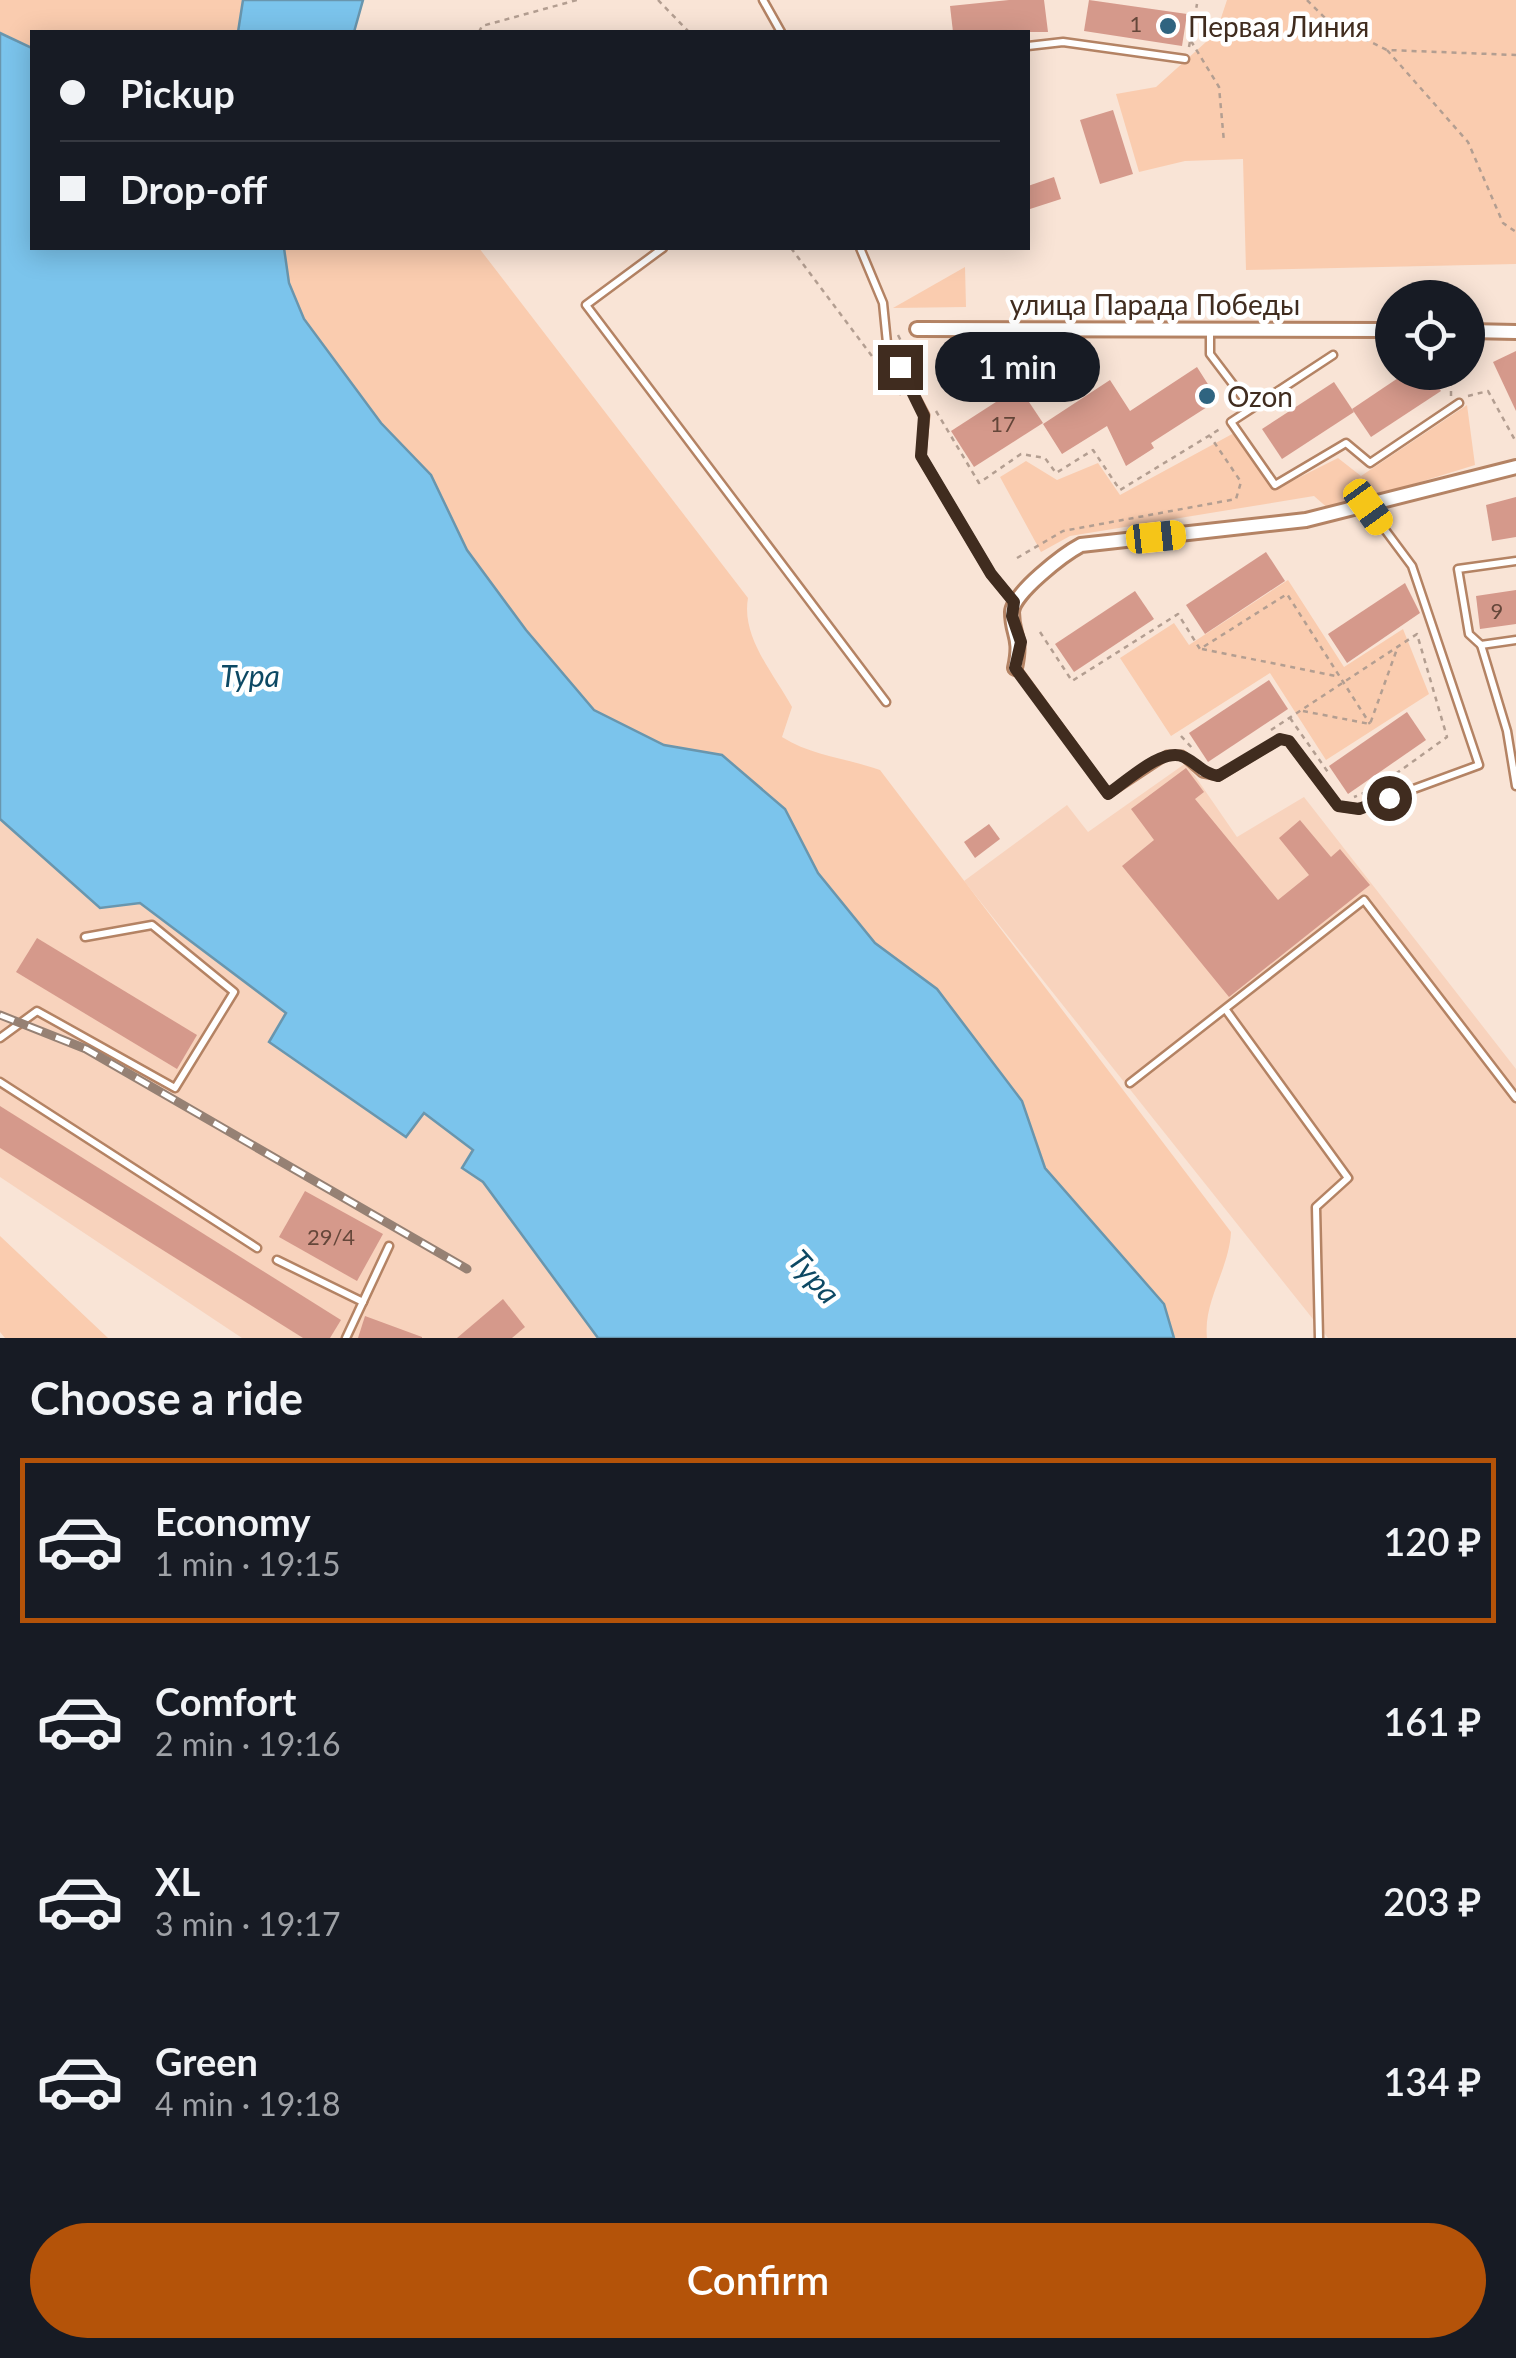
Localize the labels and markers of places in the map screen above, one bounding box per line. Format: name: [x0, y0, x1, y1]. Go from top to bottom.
place label: Первая Линия: [1188, 9, 1369, 43]
marker: Первая Линия: [1157, 15, 1179, 37]
place label: Ozon: [1227, 379, 1293, 413]
marker: Ozon: [1196, 385, 1218, 407]

